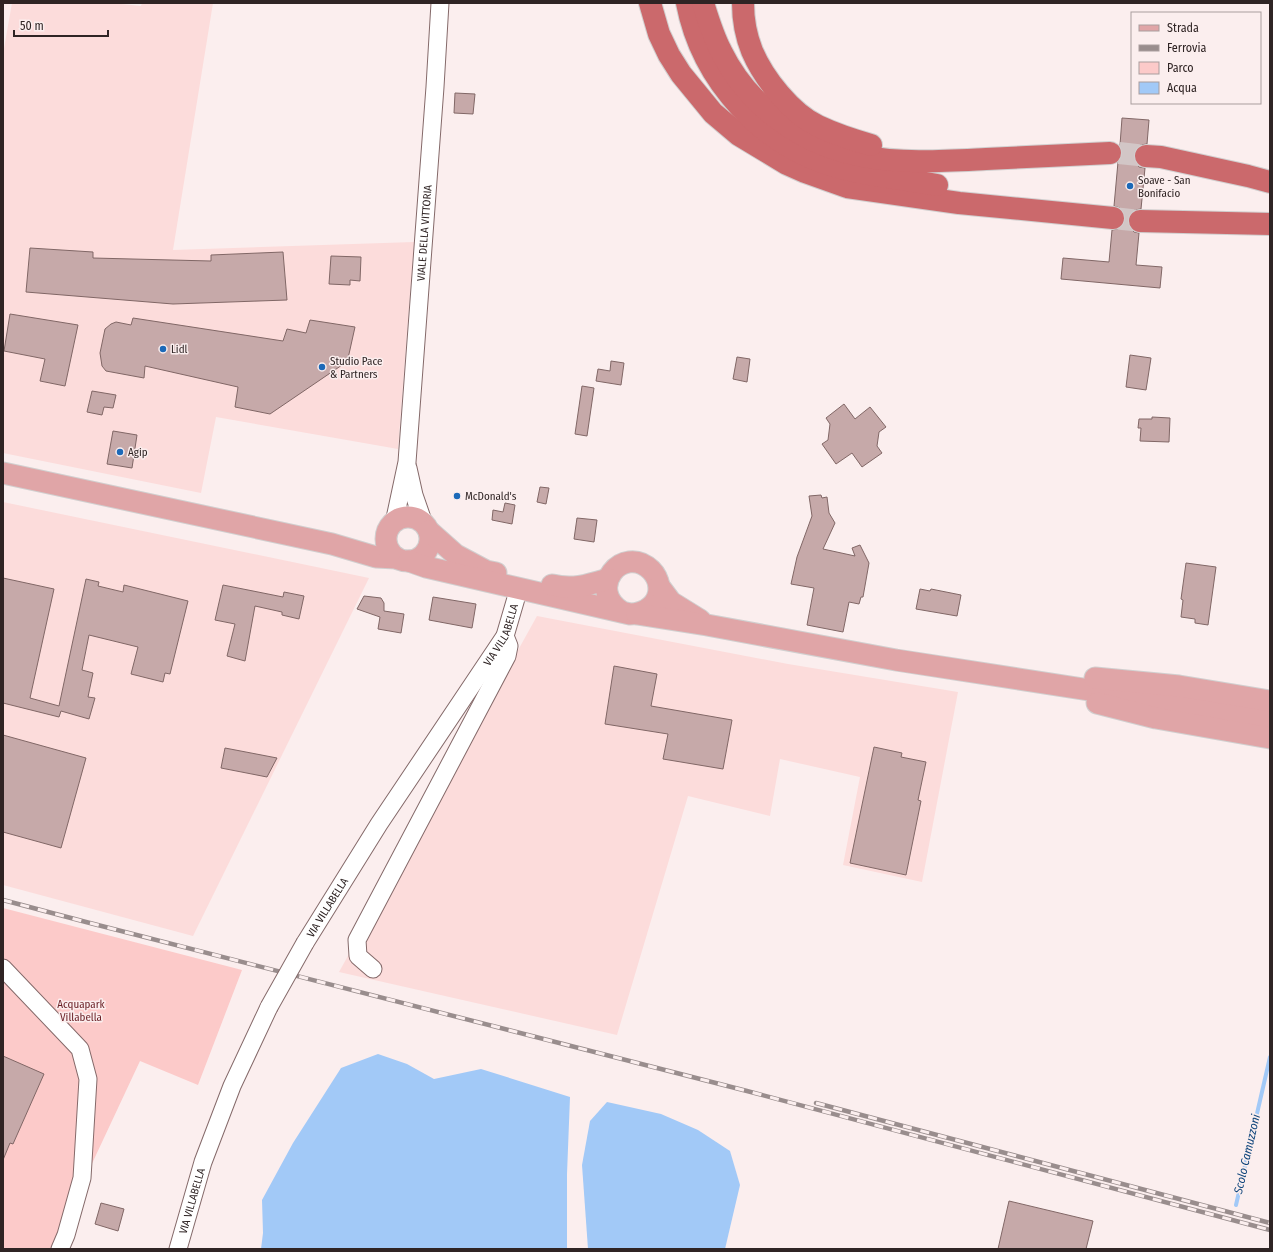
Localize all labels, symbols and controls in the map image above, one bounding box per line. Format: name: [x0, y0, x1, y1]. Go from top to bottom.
scale bar: [14, 12, 108, 38]
legend: [1131, 12, 1261, 104]
text: 50 m: [20, 19, 44, 33]
text: Strada: [1167, 21, 1199, 35]
text: Ferrovia: [1167, 41, 1206, 55]
text: Parco: [1167, 61, 1194, 75]
text: Acqua: [1167, 81, 1197, 95]
place label: Soave - San Bonifacio: [1138, 174, 1191, 200]
marker: Soave - San Bonifacio: [1125, 181, 1135, 191]
street label: VIALE DELLA VITTORIA: [415, 184, 435, 282]
place label: Lidl: [171, 343, 188, 356]
marker: Lidl: [158, 344, 168, 354]
place label: Studio Pace & Partners: [330, 355, 382, 381]
marker: Studio Pace & Partners: [317, 362, 327, 372]
place label: Agip: [128, 446, 148, 459]
marker: Agip: [115, 447, 125, 457]
place label: McDonald's: [465, 490, 517, 503]
marker: McDonald's: [452, 491, 462, 501]
street label: VIA VILLABELLA: [481, 602, 521, 668]
street label: VIA VILLABELLA: [304, 875, 351, 940]
park label: Acquapark Villabella: [57, 998, 106, 1024]
water label: Scolo Camuzzoni: [1231, 1113, 1263, 1196]
street label: VIA VILLABELLA: [177, 1167, 208, 1235]

